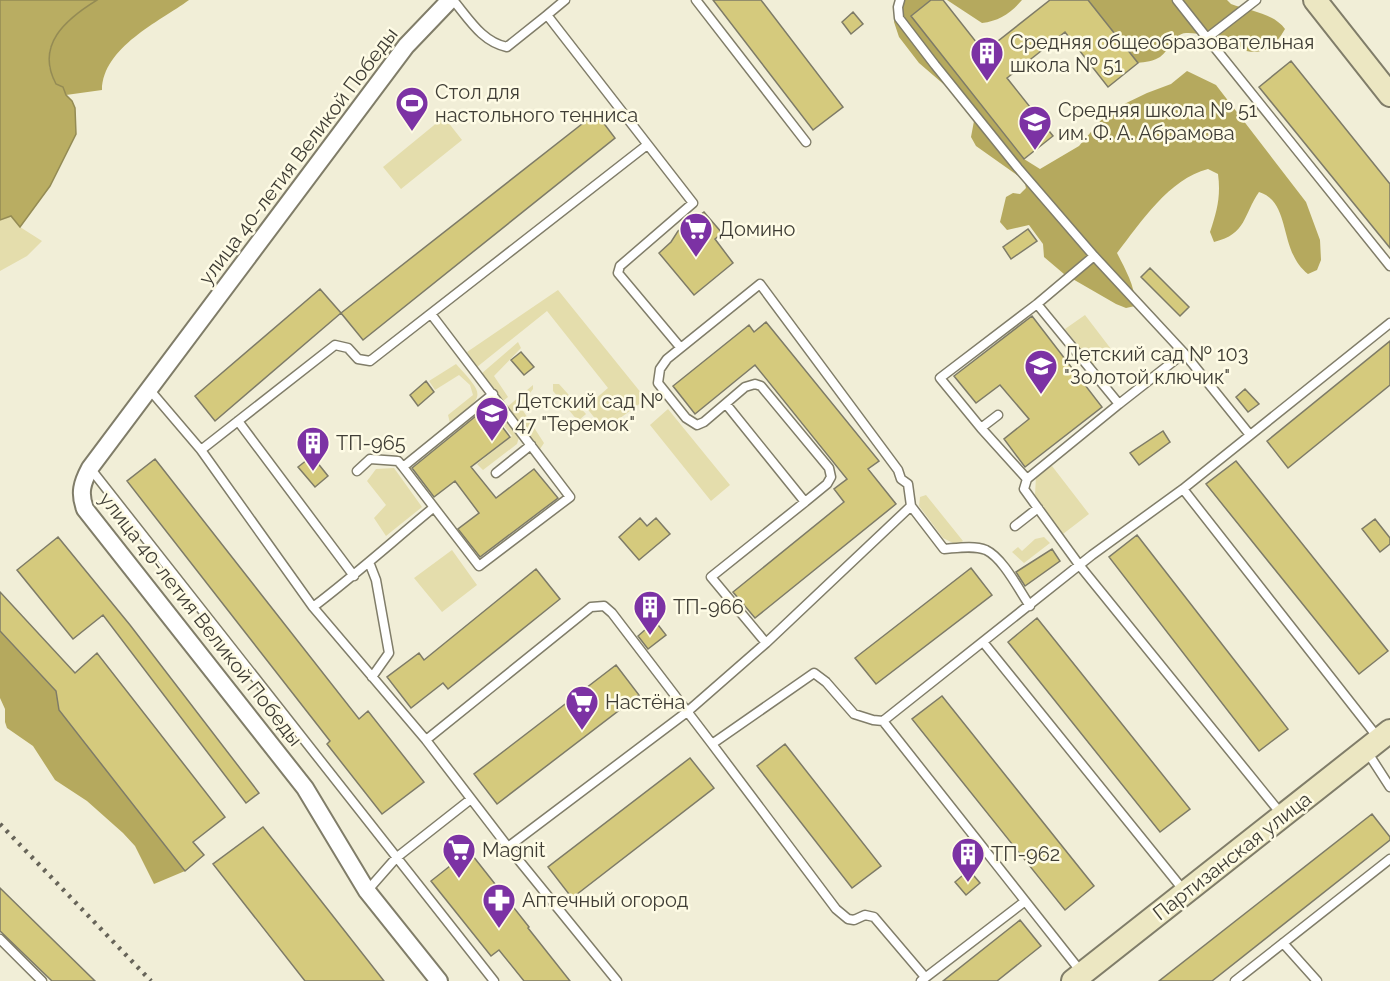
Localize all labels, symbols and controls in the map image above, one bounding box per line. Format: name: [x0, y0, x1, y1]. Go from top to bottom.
street label: улица 40-летия Великой Победы: [193, 23, 403, 289]
place label: Средняя общеобразовательная школа № 51: [1010, 30, 1314, 77]
building icon: Средняя общеобразовательная школа № 51: [969, 35, 1005, 82]
place label: Стол для настольного тенниса: [435, 80, 638, 127]
sports icon: Стол для настольного тенниса: [394, 85, 430, 132]
place label: Средняя школа № 51 им. Ф. А. Абрамова: [1058, 98, 1258, 145]
school or university icon: Средняя школа № 51 им. Ф. А. Абрамова: [1017, 104, 1053, 151]
supermarket icon: Домино: [678, 211, 714, 258]
place label: Домино: [719, 217, 795, 241]
place label: Детский сад № 103 "Золотой ключик": [1064, 342, 1248, 389]
school or university icon: Детский сад № 103 "Золотой ключик": [1023, 348, 1059, 395]
place label: Детский сад № 47 "Теремок": [515, 389, 663, 436]
school or university icon: Детский сад № 47 "Теремок": [474, 395, 510, 442]
building icon: ТП-965: [295, 425, 331, 472]
place label: ТП-965: [336, 431, 406, 455]
street label: улица 40-летия Великой Победы: [94, 487, 308, 751]
building icon: ТП-966: [632, 589, 668, 636]
place label: ТП-966: [673, 595, 744, 619]
supermarket icon: Настёна: [564, 684, 600, 731]
place label: Настёна: [605, 690, 685, 714]
street label: Партизанская улица: [1148, 787, 1316, 925]
supermarket icon: Magnit: [441, 832, 477, 879]
building icon: ТП-962: [950, 836, 986, 883]
place label: Magnit: [482, 838, 546, 862]
place label: ТП-962: [991, 842, 1060, 866]
pharmacy icon: Аптечный огород: [481, 882, 517, 929]
place label: Аптечный огород: [522, 888, 689, 912]

